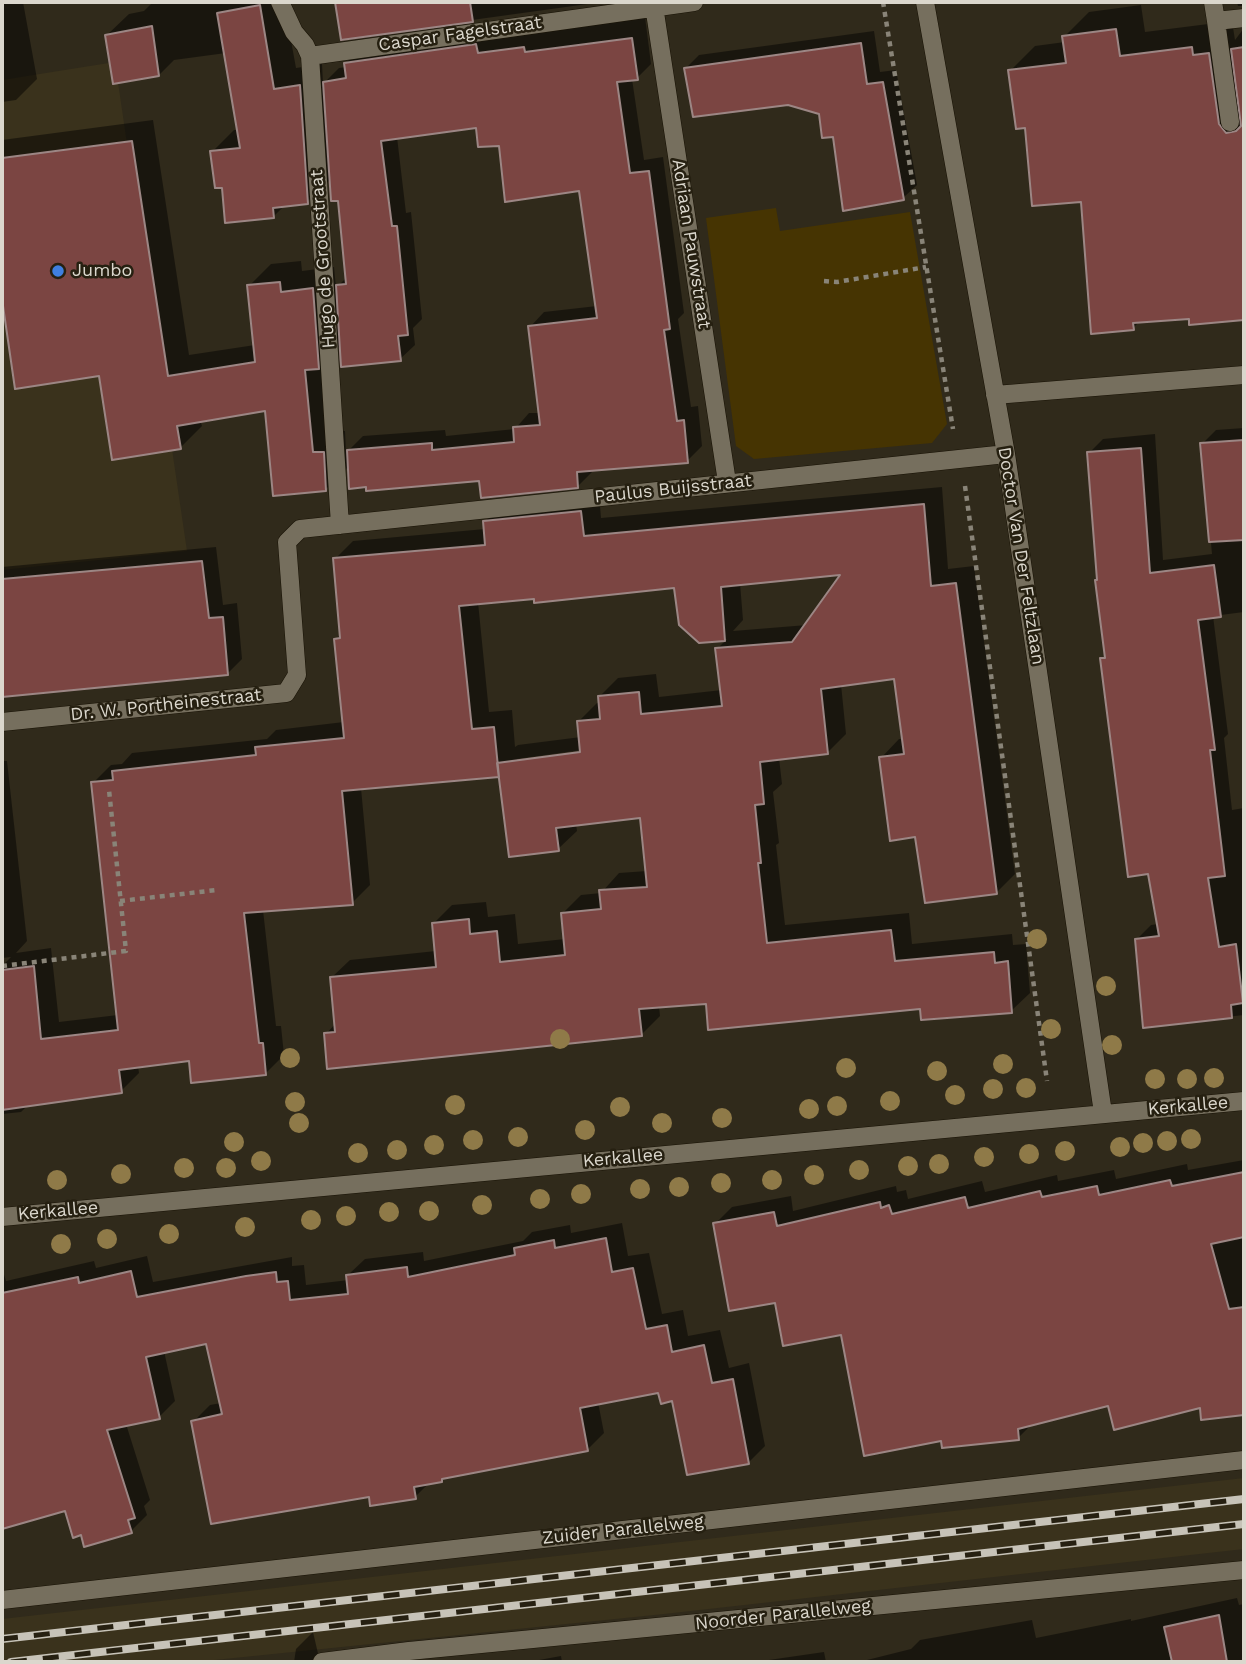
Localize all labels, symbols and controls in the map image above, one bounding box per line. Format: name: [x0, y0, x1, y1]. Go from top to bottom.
street label: Caspar Fagelstraat: [377, 12, 543, 56]
street label: Adriaan Pauwstraat: [667, 158, 715, 330]
street label: Hugo de Grootstraat: [306, 169, 340, 349]
place label: Jumbo: [72, 260, 132, 282]
marker: Jumbo: [50, 263, 66, 279]
street label: Doctor Van Der Feltzlaan: [993, 446, 1049, 666]
street label: Paulus Buijsstraat: [593, 470, 753, 508]
street label: Dr. W. Portheinestraat: [69, 684, 263, 726]
street label: Kerkallee: [1147, 1092, 1229, 1120]
street label: Kerkallee: [582, 1144, 664, 1172]
street label: Kerkallee: [17, 1197, 99, 1225]
street label: Zuider Parallelweg: [541, 1511, 705, 1549]
street label: Noorder Parallelweg: [694, 1595, 872, 1635]

